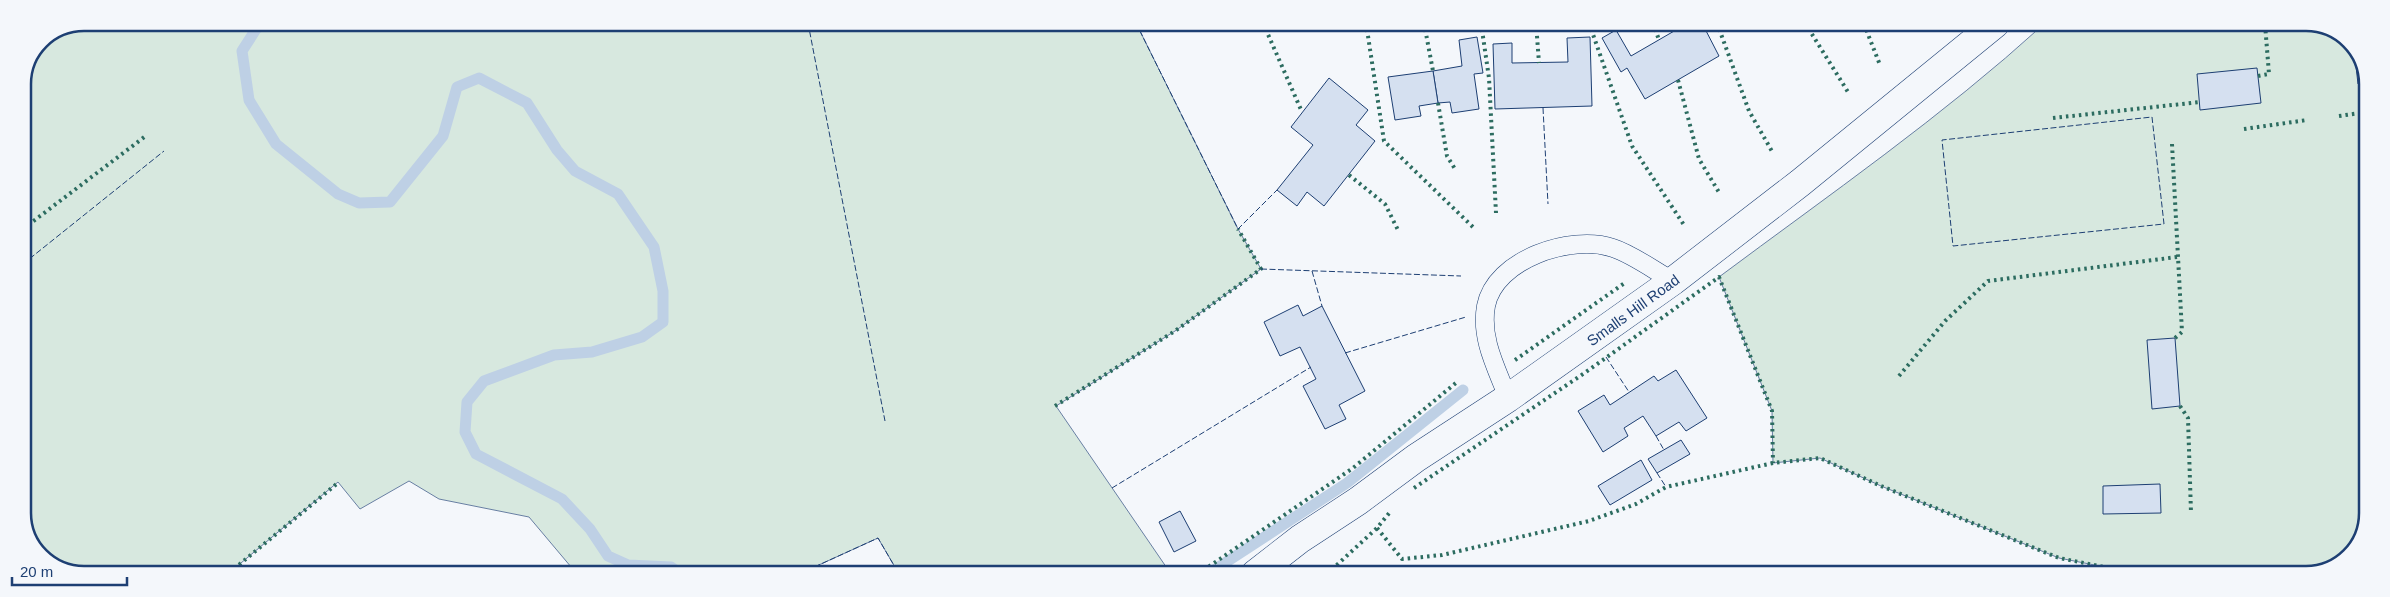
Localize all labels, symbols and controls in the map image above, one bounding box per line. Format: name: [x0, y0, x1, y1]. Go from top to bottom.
street label: Smalls Hill Road: [1583, 271, 1683, 349]
scale bar: [12, 554, 128, 586]
text: 20 m: [20, 563, 53, 580]

